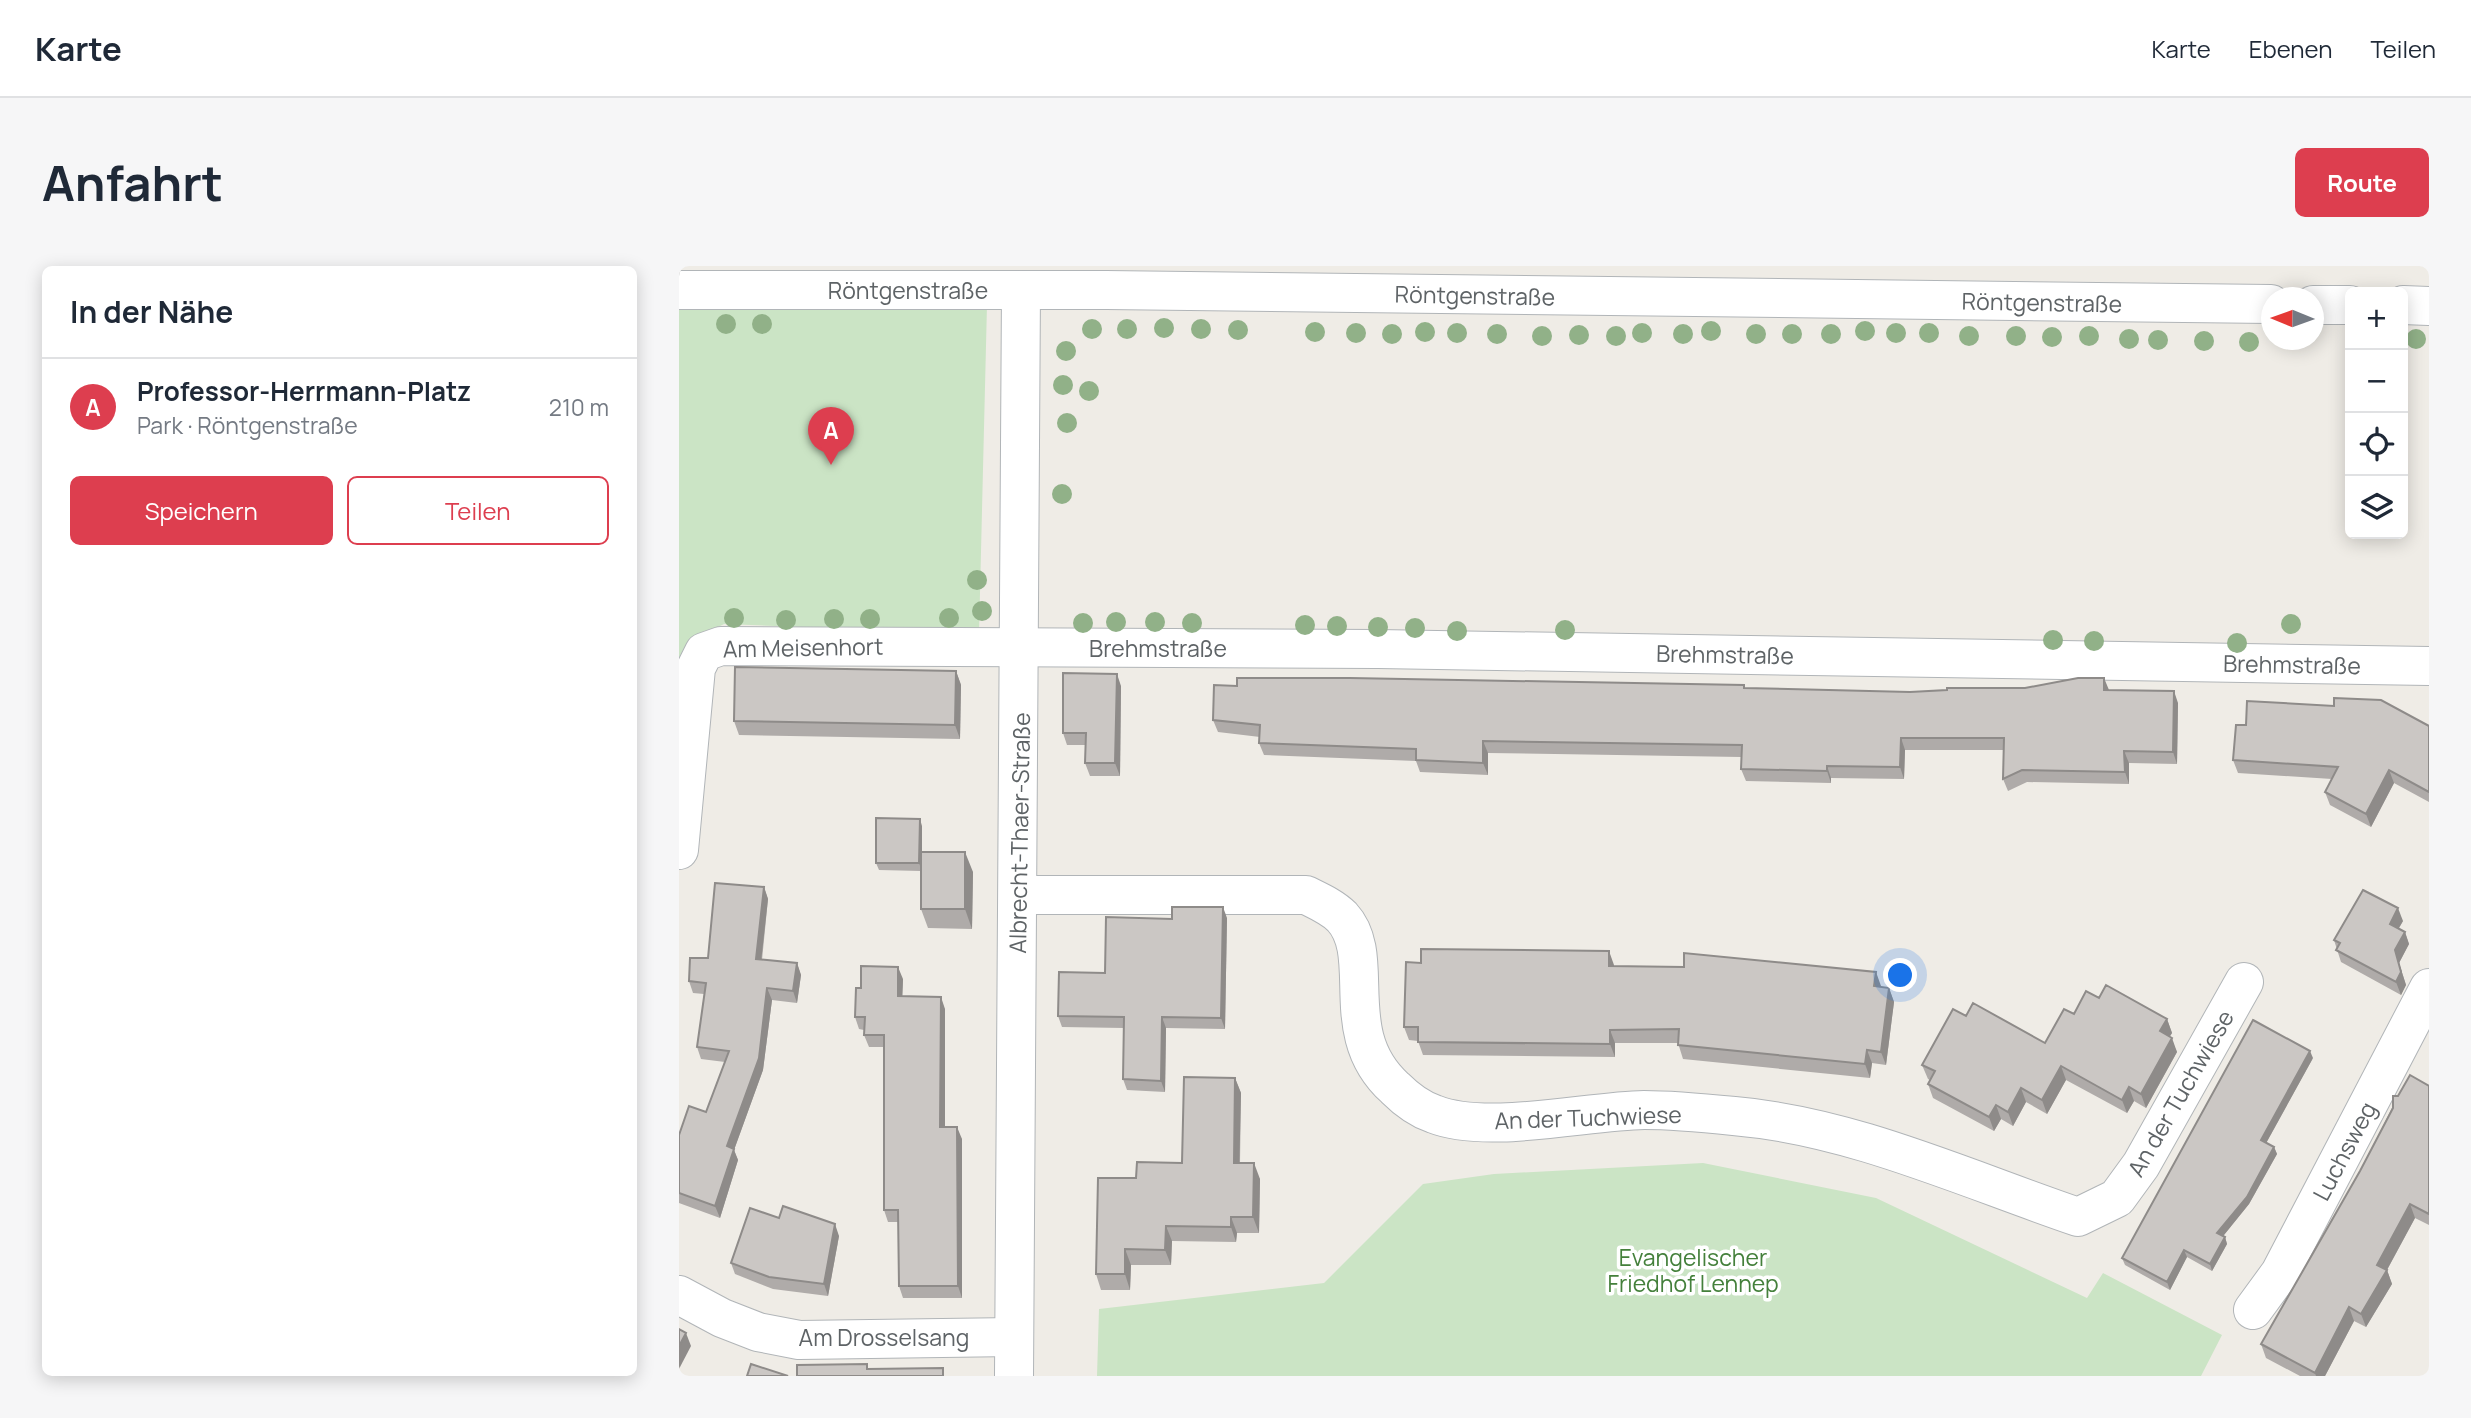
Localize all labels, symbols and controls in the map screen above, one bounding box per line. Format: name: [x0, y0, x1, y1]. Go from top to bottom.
text: Karte: [35, 26, 122, 71]
text: Karte: [2151, 32, 2211, 65]
text: Ebenen: [2249, 32, 2332, 65]
text: Teilen: [2370, 32, 2436, 65]
button: Route: [2295, 148, 2429, 217]
text: Anfahrt: [42, 149, 223, 216]
street label: Röntgenstraße: [828, 274, 988, 306]
street label: Röntgenstraße: [1394, 278, 1556, 312]
street label: Röntgenstraße: [1961, 285, 2123, 319]
north arrow: [2261, 287, 2324, 350]
map controls: [2345, 287, 2408, 539]
button: +: [2345, 287, 2408, 350]
text: In der Nähe: [70, 291, 233, 332]
button: −: [2345, 350, 2408, 413]
text: Professor-Herrmann-Platz: [137, 373, 471, 409]
text: A: [85, 391, 101, 423]
text: 210 m: [549, 391, 609, 423]
pin: A: [808, 407, 854, 465]
text: Park · Röntgenstraße: [137, 409, 358, 441]
button: locate: [2345, 413, 2408, 476]
button: Speichern: [70, 476, 333, 545]
button: Teilen: [347, 476, 609, 545]
button: layers: [2345, 476, 2408, 539]
street label: Am Meisenhort: [723, 630, 883, 664]
street label: Brehmstraße: [1089, 632, 1227, 664]
street label: Brehmstraße: [1656, 637, 1794, 671]
street label: Brehmstraße: [2223, 647, 2361, 681]
street label: Albrecht-Thaer-Straße: [1001, 712, 1037, 954]
your location: [1883, 958, 1917, 992]
street label: An der Tuchwiese: [2119, 1004, 2241, 1182]
street label: Luchsweg: [2305, 1096, 2383, 1206]
street label: An der Tuchwiese: [1494, 1098, 1682, 1136]
park label: Evangelischer Friedhof Lennep: [1607, 1241, 1779, 1299]
street label: Am Drosselsang: [799, 1321, 969, 1353]

